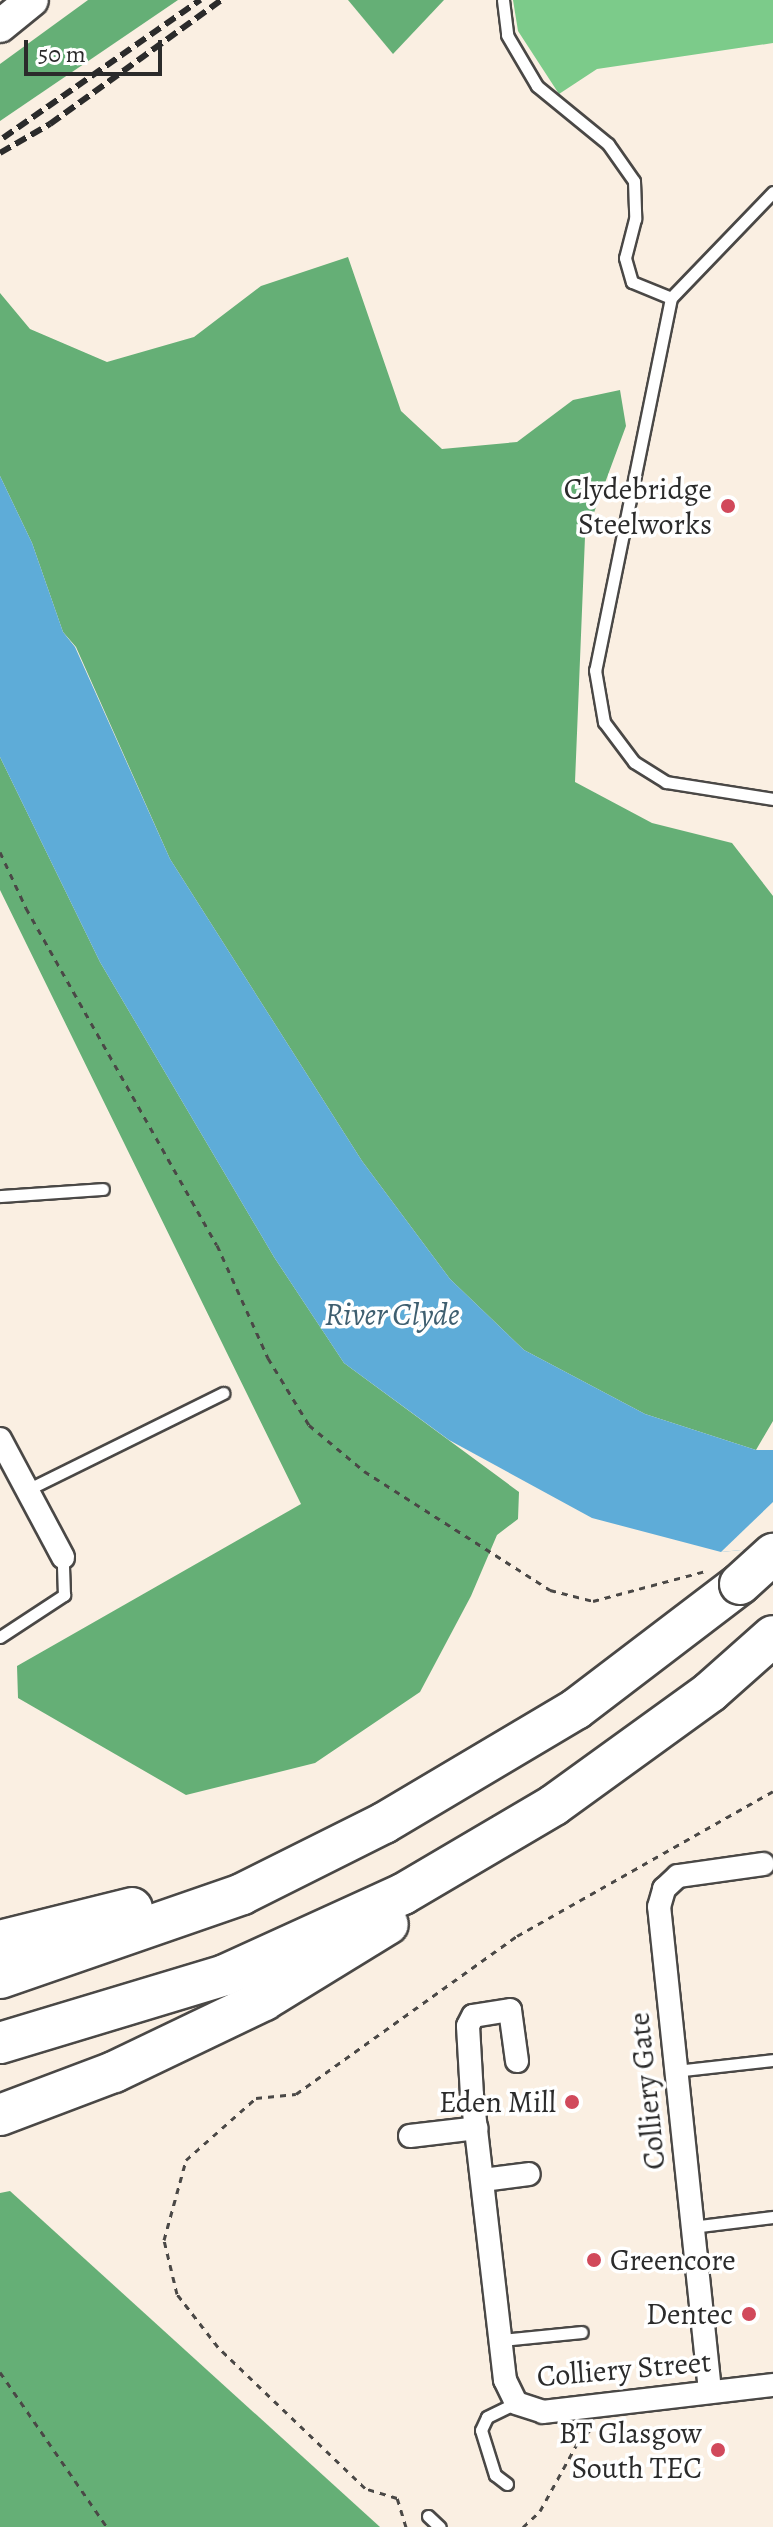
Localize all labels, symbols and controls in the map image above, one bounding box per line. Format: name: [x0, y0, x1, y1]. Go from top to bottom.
scale bar: [28, 24, 166, 74]
text: 50 m: [38, 38, 86, 70]
place label: Clydebridge Steelworks: [564, 471, 712, 542]
marker: Clydebridge Steelworks: [719, 497, 737, 515]
water label: River Clyde: [325, 1295, 459, 1333]
street label: Colliery Gate: [621, 2011, 673, 2171]
place label: Eden Mill: [439, 2084, 556, 2120]
marker: Eden Mill: [563, 2093, 581, 2111]
place label: Greencore: [610, 2242, 736, 2278]
marker: Greencore: [585, 2251, 603, 2269]
place label: Dentec: [646, 2296, 733, 2332]
marker: Dentec: [740, 2305, 758, 2323]
street label: Colliery Street: [535, 2343, 713, 2395]
place label: BT Glasgow South TEC: [559, 2415, 702, 2486]
marker: BT Glasgow South TEC: [709, 2441, 727, 2459]

